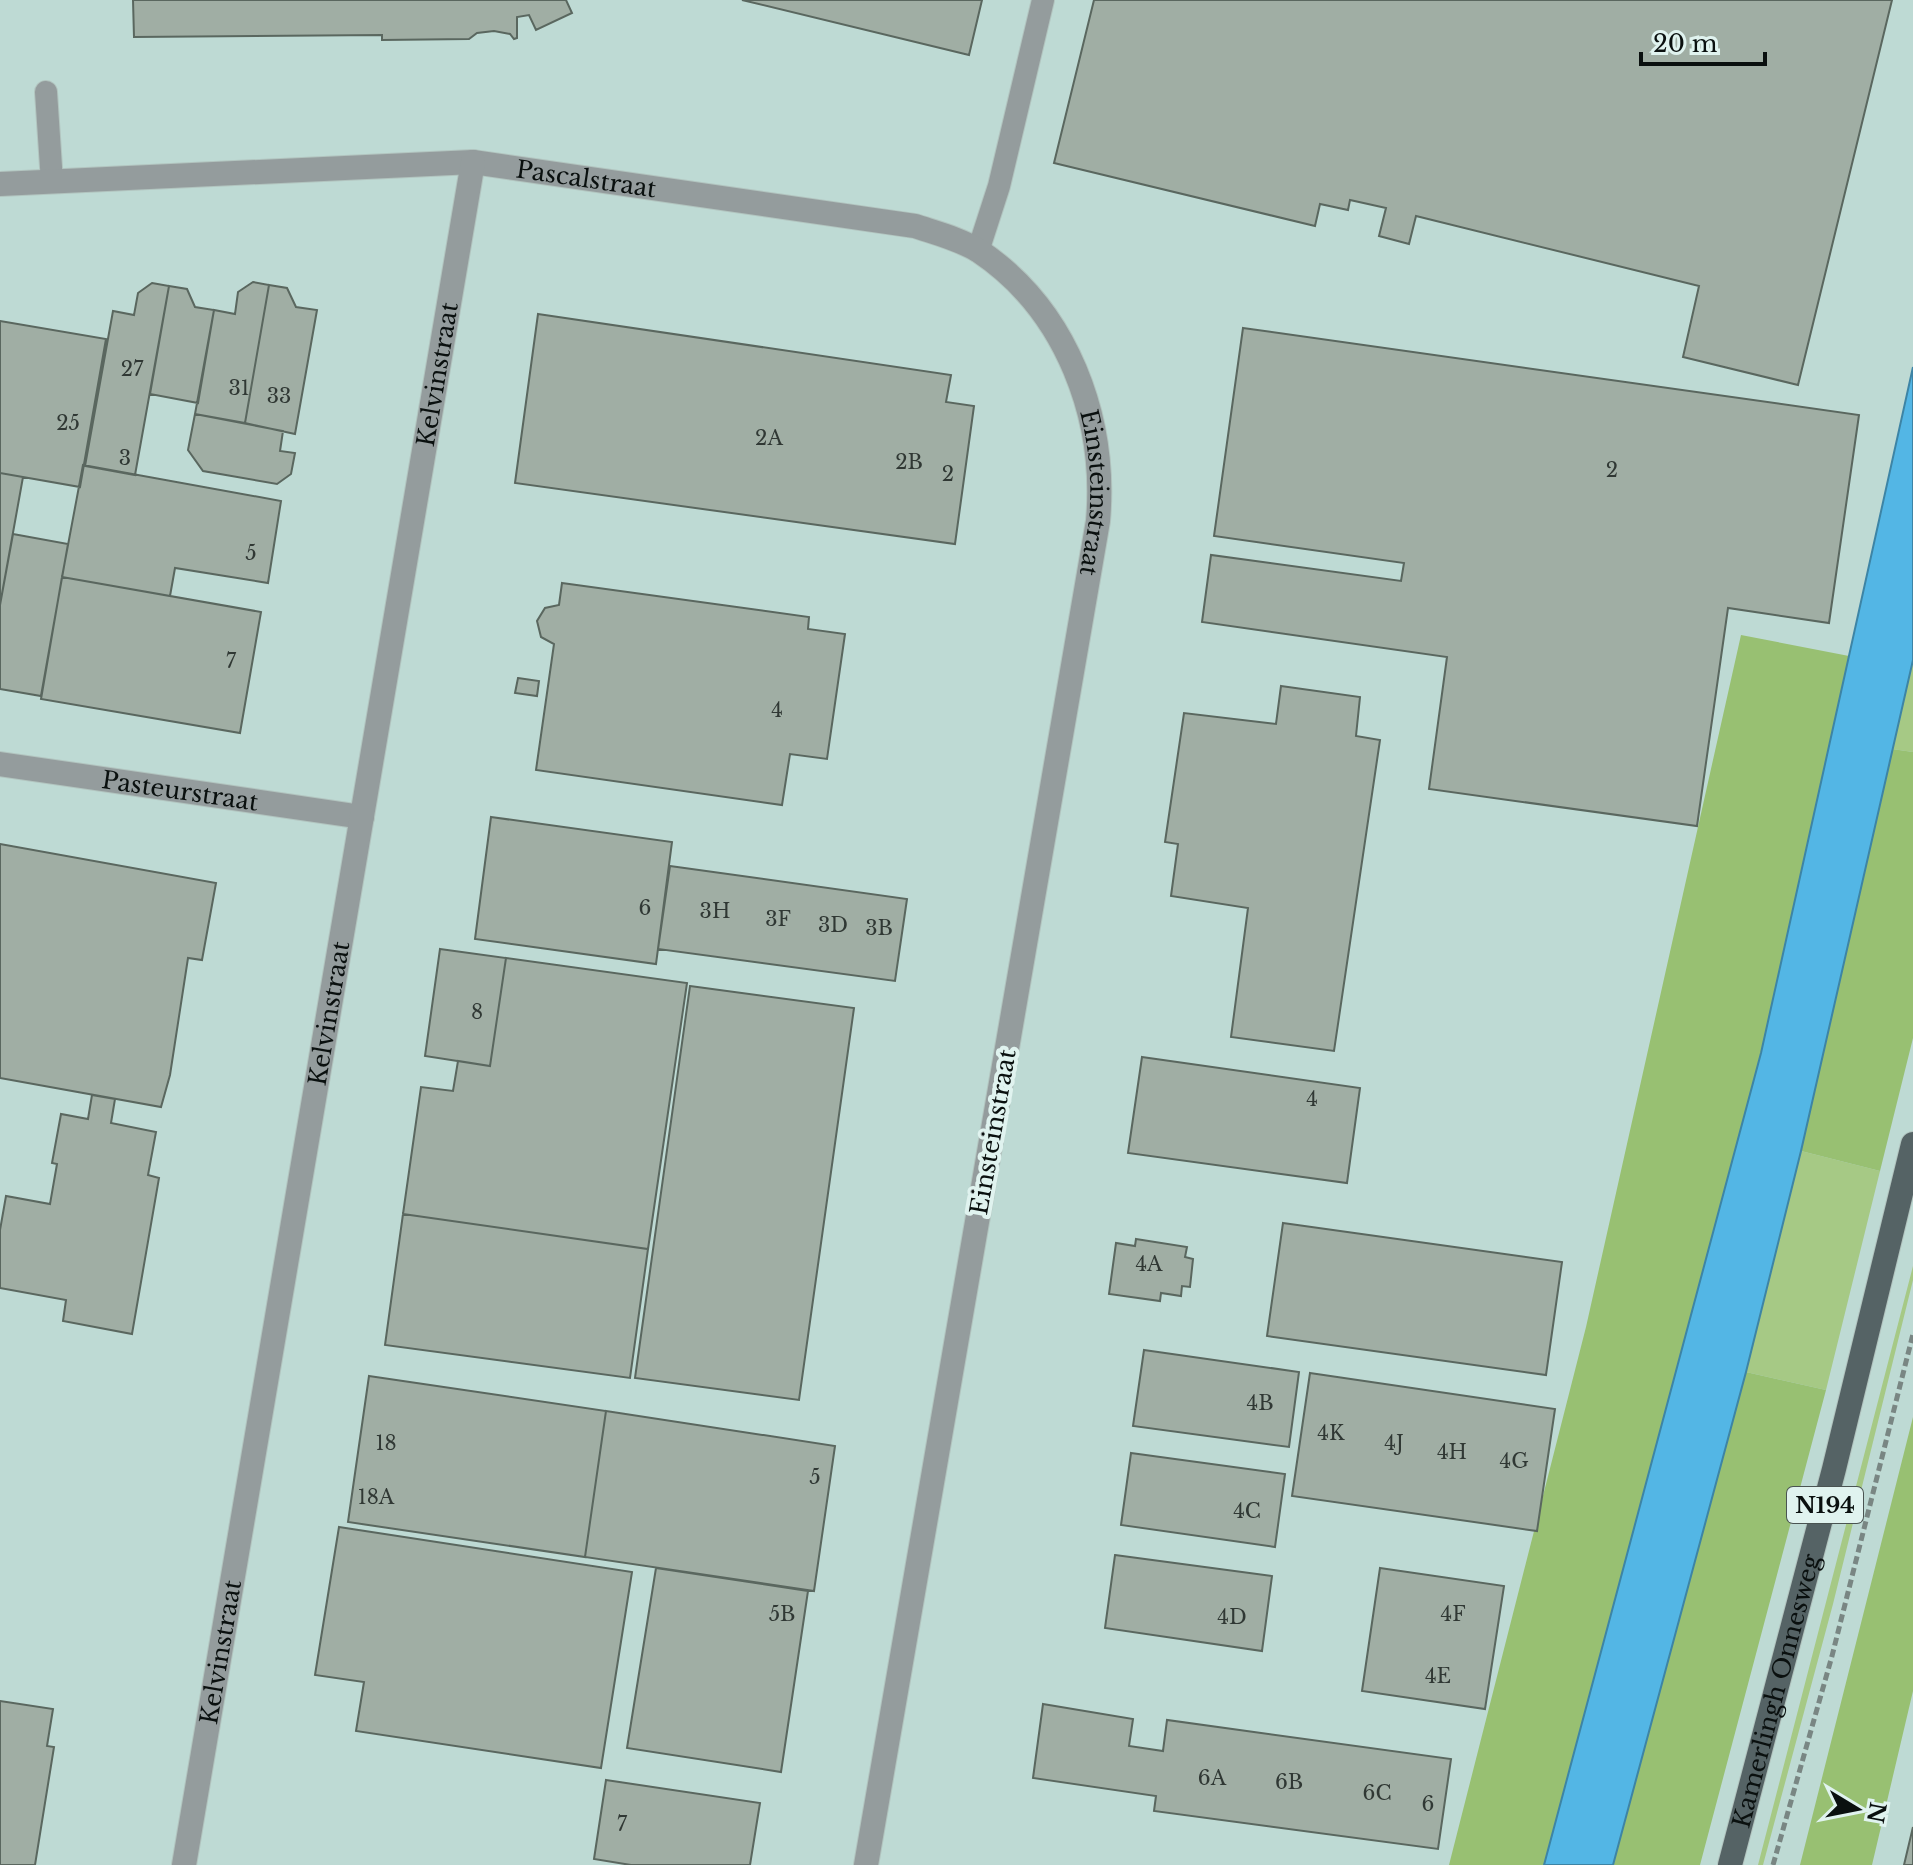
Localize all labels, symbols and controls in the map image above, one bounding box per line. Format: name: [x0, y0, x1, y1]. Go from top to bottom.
scale bar: [1641, 16, 1765, 66]
text: 20 m: [1653, 29, 1718, 58]
street label: Pascalstraat: [514, 154, 658, 203]
street label: Kelvinstraat: [410, 300, 463, 449]
house number: 27: [121, 357, 144, 381]
house number: 31: [228, 376, 250, 400]
house number: 33: [267, 384, 291, 408]
street label: Einsteinstraat: [1074, 406, 1114, 578]
house number: 25: [56, 411, 80, 435]
house number: 2A: [755, 426, 783, 450]
house number: 3: [119, 446, 131, 470]
house number: 2B: [895, 450, 923, 474]
house number: 2: [1606, 458, 1618, 482]
house number: 2: [942, 462, 954, 486]
house number: 5: [245, 541, 257, 565]
house number: 7: [226, 649, 237, 673]
house number: 4: [771, 698, 783, 722]
street label: Pasteurstraat: [100, 765, 260, 816]
house number: 6: [639, 896, 651, 920]
house number: 3H: [700, 899, 730, 923]
house number: 3F: [765, 907, 791, 931]
house number: 3D: [818, 913, 848, 937]
house number: 3B: [865, 916, 893, 940]
street label: Kelvinstraat: [302, 939, 355, 1088]
house number: 8: [471, 1000, 483, 1024]
street label: Einsteinstraat: [964, 1047, 1022, 1217]
house number: 4: [1306, 1087, 1318, 1111]
house number: 4A: [1135, 1252, 1163, 1276]
house number: 4B: [1246, 1391, 1274, 1415]
house number: 4K: [1317, 1421, 1345, 1445]
house number: 18: [375, 1431, 397, 1455]
house number: 4J: [1384, 1431, 1404, 1455]
house number: 4H: [1437, 1440, 1467, 1464]
house number: 4G: [1499, 1449, 1529, 1473]
house number: 5: [809, 1465, 821, 1489]
house number: 18A: [358, 1485, 395, 1509]
road number: N194: [1787, 1487, 1863, 1523]
house number: 4C: [1233, 1499, 1261, 1523]
street label: Kamerlingh Onnesweg: [1726, 1550, 1826, 1831]
street label: Kelvinstraat: [194, 1578, 247, 1726]
house number: 5B: [769, 1602, 795, 1626]
house number: 4F: [1440, 1602, 1466, 1626]
house number: 4D: [1217, 1605, 1247, 1629]
house number: 4E: [1425, 1664, 1451, 1688]
house number: 6A: [1198, 1766, 1227, 1790]
north arrow: [1817, 1769, 1897, 1849]
house number: 6B: [1275, 1770, 1303, 1794]
house number: 6C: [1363, 1781, 1391, 1805]
house number: 6: [1422, 1792, 1434, 1816]
text: N: [1861, 1800, 1891, 1825]
house number: 7: [617, 1812, 628, 1836]

